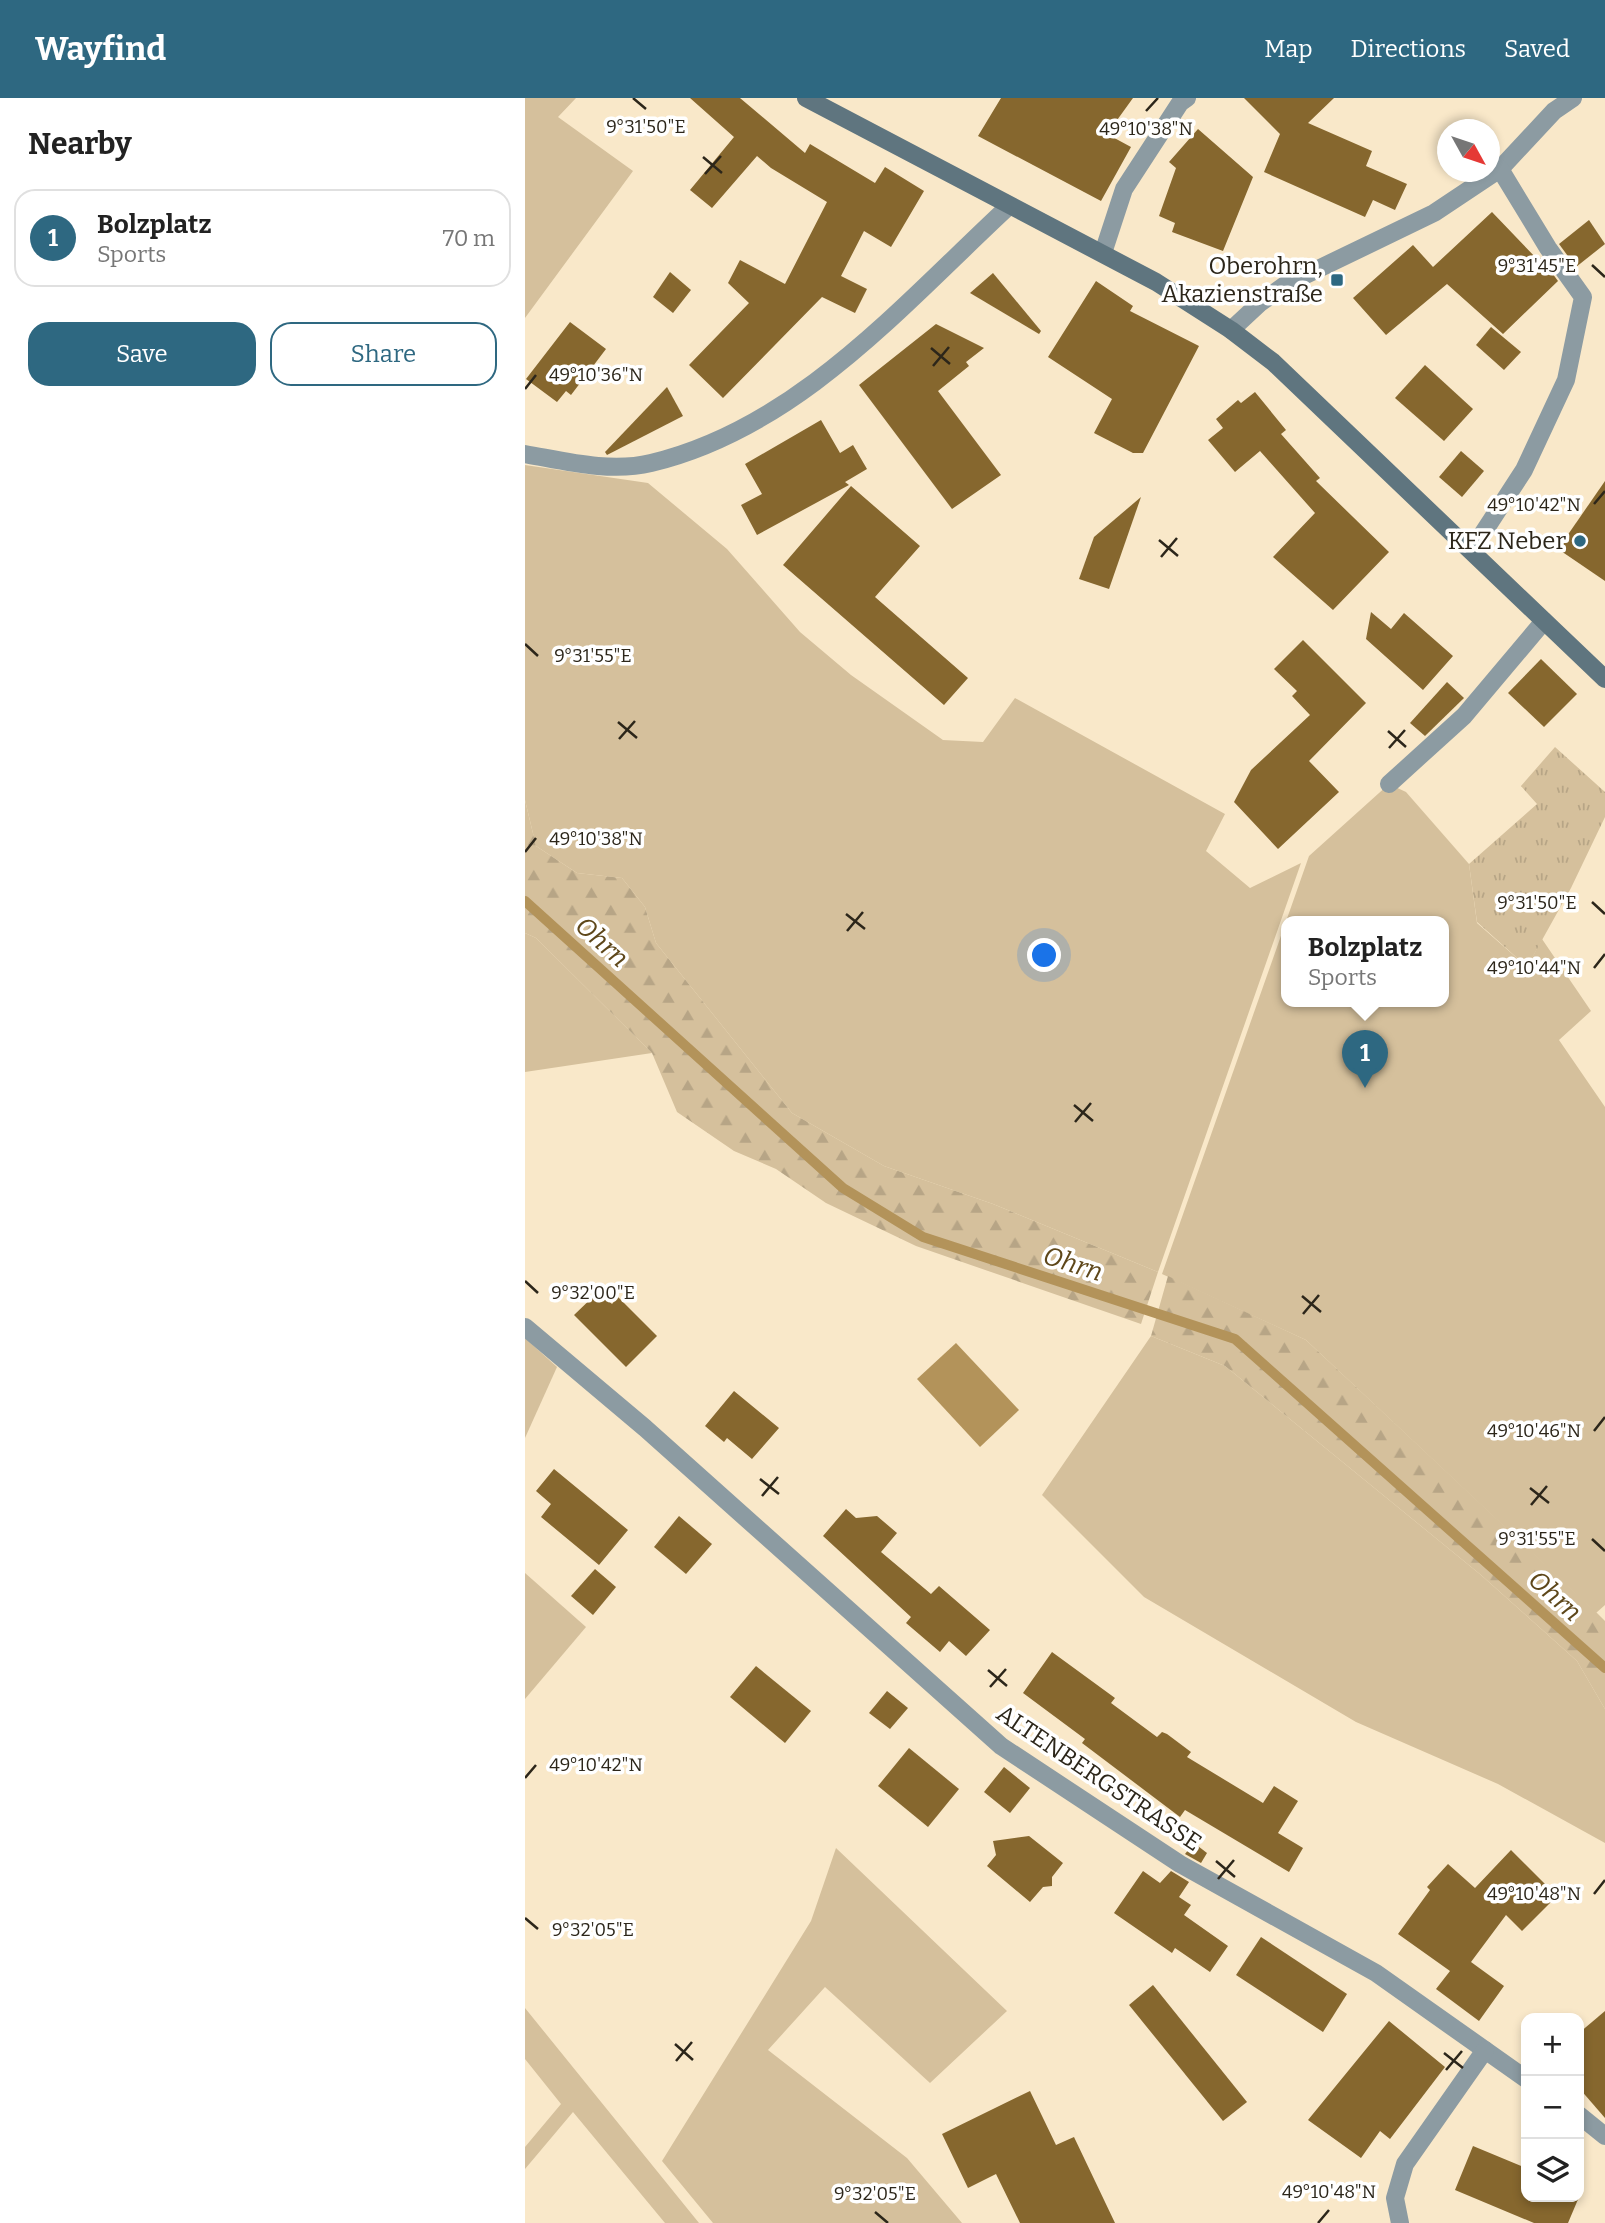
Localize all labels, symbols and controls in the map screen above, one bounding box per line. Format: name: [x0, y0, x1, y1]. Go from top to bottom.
text: Wayfind: [35, 29, 166, 69]
text: Map: [1264, 35, 1313, 63]
text: Directions: [1351, 35, 1466, 63]
text: Saved: [1504, 35, 1570, 63]
text: 9°31'50"E: [606, 116, 686, 138]
text: 49°10'38"N: [1099, 118, 1193, 140]
north arrow: [1437, 119, 1500, 182]
text: Nearby: [28, 126, 132, 162]
text: Bolzplatz: [97, 209, 212, 240]
text: 1: [48, 224, 58, 252]
text: 70 m: [443, 224, 495, 252]
text: Sports: [97, 240, 166, 268]
place label: Oberohrn, Akazienstraße: [1162, 252, 1323, 308]
text: 9°31'45"E: [1498, 255, 1576, 277]
marker: Oberohrn, Akazienstraße: [1329, 272, 1345, 288]
button: Save: [28, 322, 256, 386]
button: Share: [270, 322, 497, 386]
text: 49°10'36"N: [549, 364, 643, 386]
text: 49°10'42"N: [1487, 494, 1581, 516]
place label: KFZ Neber: [1448, 527, 1566, 555]
marker: KFZ Neber: [1572, 533, 1588, 549]
text: 9°31'55"E: [554, 645, 632, 667]
text: 49°10'38"N: [549, 828, 643, 850]
text: 9°31'50"E: [1497, 892, 1577, 914]
water label: Ohrn: [569, 910, 635, 974]
popup: [1281, 916, 1449, 1007]
text: Bolzplatz: [1308, 932, 1422, 963]
your location: [1027, 938, 1061, 972]
text: 49°10'44"N: [1487, 957, 1581, 979]
text: Sports: [1308, 963, 1377, 991]
pin: 1: [1342, 1030, 1388, 1088]
water label: Ohrn: [1039, 1240, 1107, 1288]
text: 9°32'00"E: [551, 1282, 635, 1304]
text: 49°10'46"N: [1487, 1420, 1581, 1442]
text: 9°31'55"E: [1498, 1528, 1576, 1550]
water label: Ohrn: [1522, 1564, 1588, 1628]
street label: ALTENBERGSTRASSE: [991, 1699, 1207, 1857]
text: 49°10'42"N: [549, 1754, 643, 1776]
text: 49°10'48"N: [1487, 1883, 1581, 1905]
text: 9°32'05"E: [552, 1919, 634, 1941]
map controls: [1521, 2013, 1584, 2202]
button: +: [1521, 2013, 1584, 2076]
button: −: [1521, 2076, 1584, 2139]
button: layers: [1521, 2139, 1584, 2202]
text: 49°10'48"N: [1282, 2181, 1376, 2203]
text: 9°32'05"E: [834, 2183, 916, 2205]

